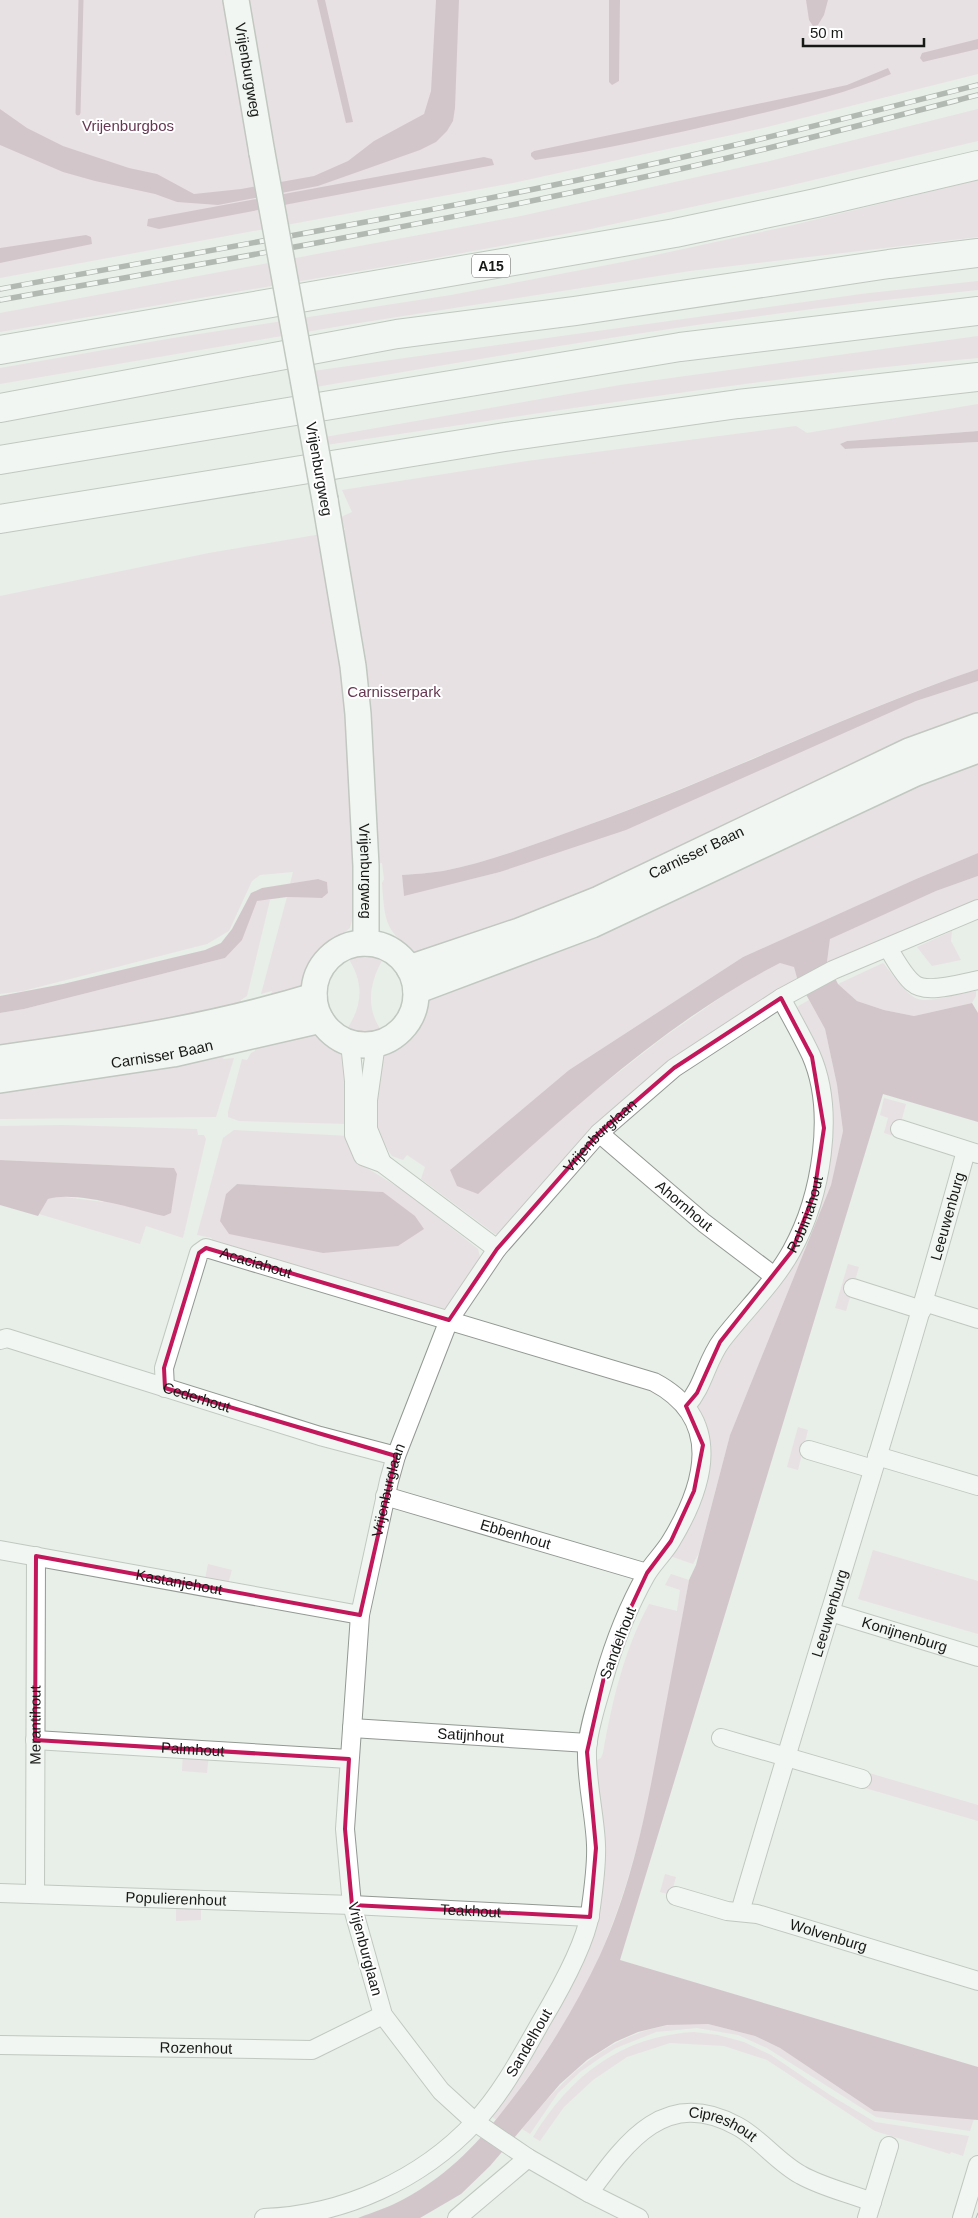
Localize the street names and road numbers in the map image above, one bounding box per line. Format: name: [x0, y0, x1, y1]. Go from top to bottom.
street label: Vrijenburgweg: [232, 21, 265, 118]
road number: A15: [472, 255, 510, 278]
street label: Vrijenburgweg: [303, 420, 336, 517]
street label: Carnisser Baan: [646, 822, 746, 882]
street label: Vrijenburgweg: [356, 823, 375, 919]
street label: Carnisser Baan: [110, 1036, 215, 1071]
street label: Vrijenburglaan: [560, 1095, 640, 1175]
street label: Leeuwenburg: [927, 1170, 968, 1262]
street label: Robiniahout: [783, 1174, 826, 1255]
street label: Ahornhout: [653, 1177, 717, 1235]
street label: Acaciahout: [218, 1244, 295, 1281]
street label: Cederhout: [161, 1378, 234, 1416]
street label: Vrijenburglaan: [368, 1441, 408, 1539]
street label: Ebbenhout: [478, 1515, 554, 1552]
street label: Kastanjehout: [135, 1566, 225, 1598]
street label: Leeuwenburg: [808, 1567, 851, 1659]
street label: Sandelhout: [596, 1604, 639, 1681]
street label: Konijnenburg: [860, 1613, 950, 1655]
street label: Merantihout: [26, 1685, 44, 1765]
street label: Satijnhout: [437, 1724, 505, 1746]
street label: Palmhout: [161, 1739, 226, 1759]
street label: Populierenhout: [125, 1888, 227, 1909]
street label: Vrijenburglaan: [345, 1900, 386, 1998]
street label: Teakhout: [440, 1900, 502, 1921]
street label: Wolvenburg: [788, 1915, 869, 1955]
street label: Sandelhout: [502, 2005, 555, 2080]
street label: Rozenhout: [160, 2039, 233, 2057]
street label: Cipreshout: [688, 2104, 761, 2145]

